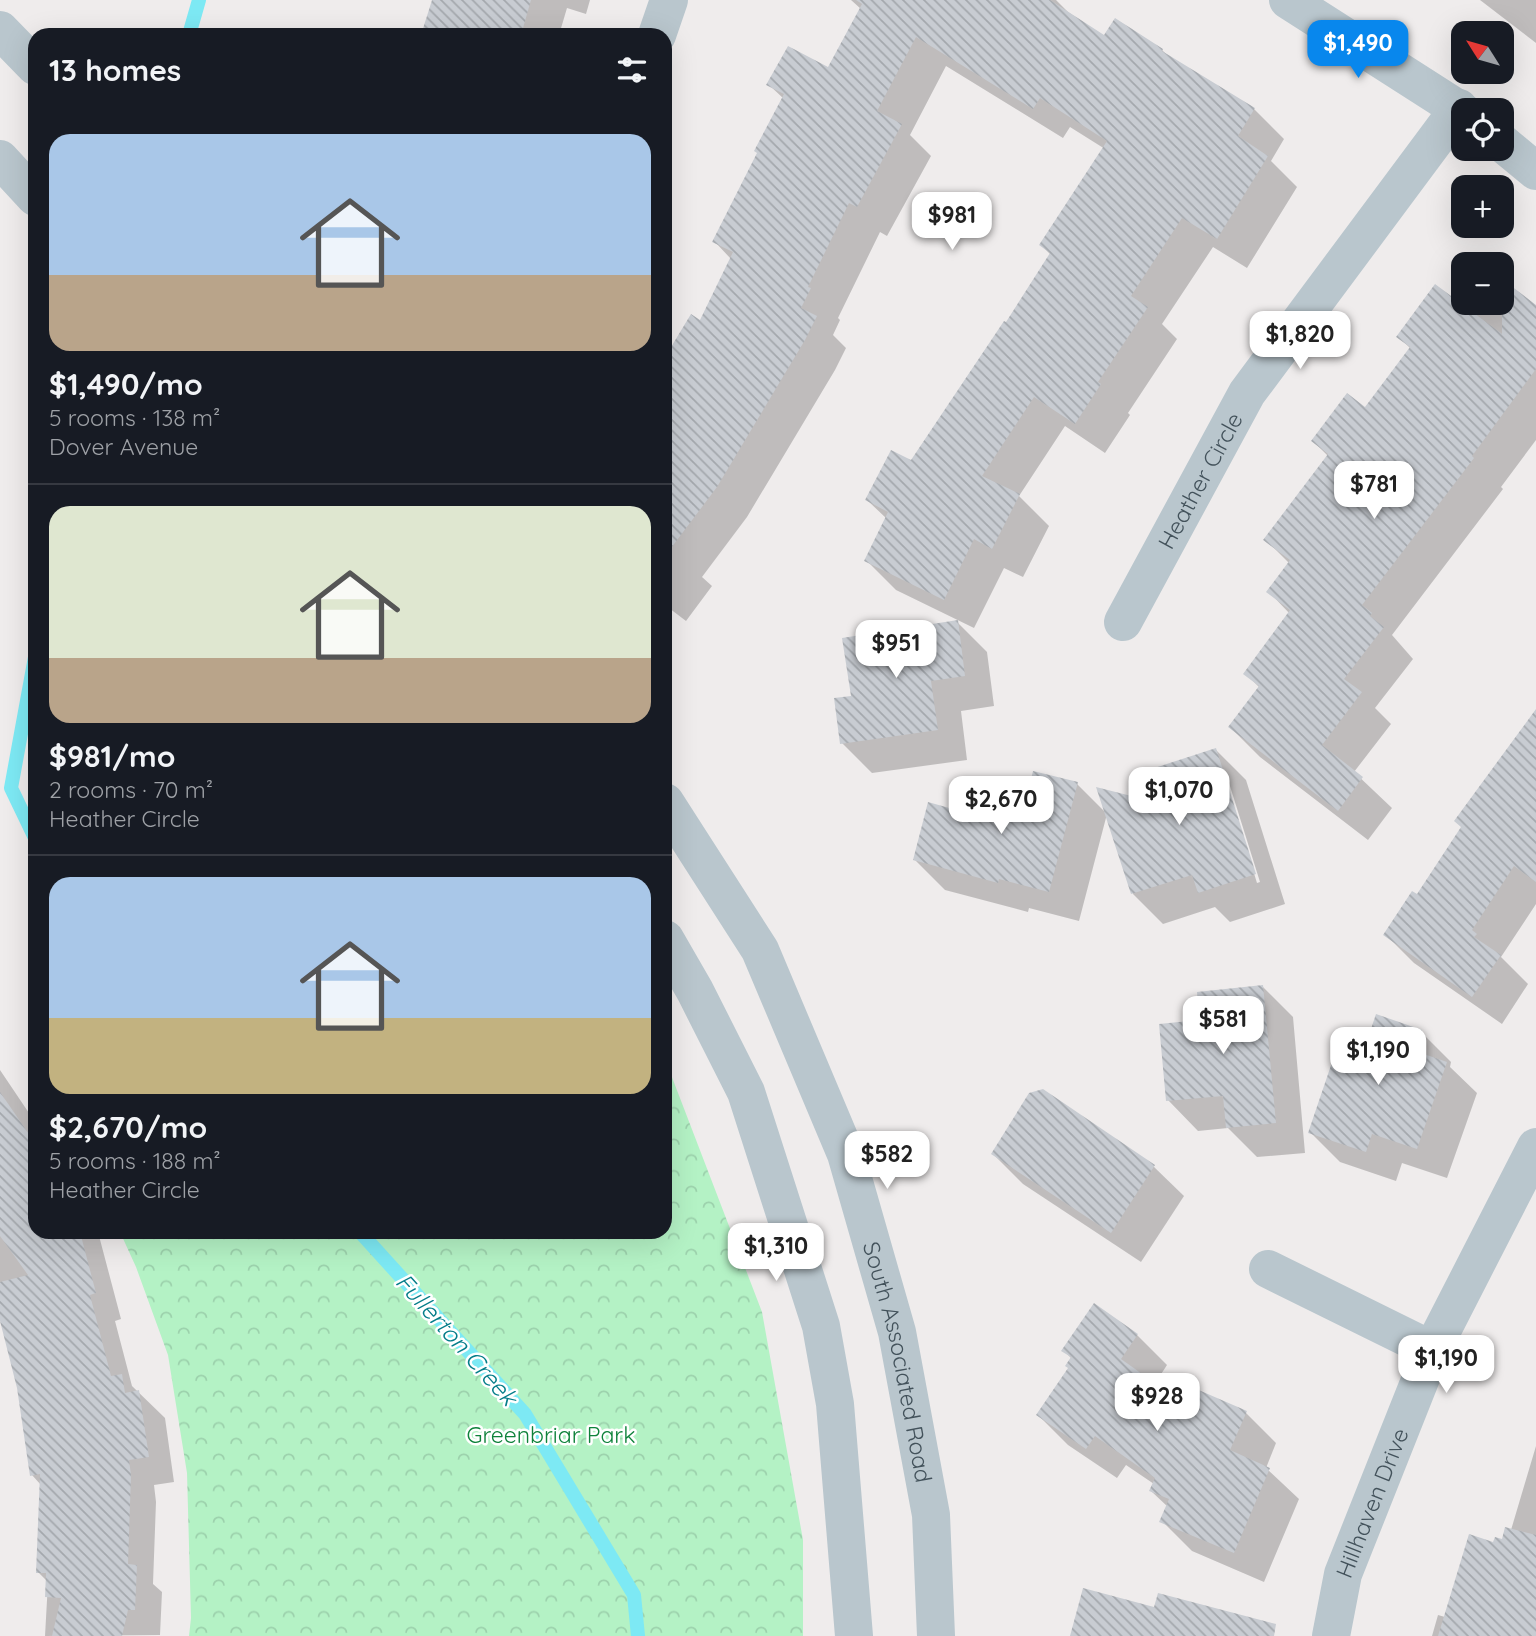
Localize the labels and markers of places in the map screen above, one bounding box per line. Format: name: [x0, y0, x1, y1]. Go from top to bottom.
pin: $1,490: [1301, 20, 1415, 80]
pin: $981: [911, 192, 993, 252]
pin: $1,820: [1243, 312, 1357, 371]
pin: $781: [1333, 462, 1415, 521]
pin: $951: [855, 620, 937, 680]
pin: $1,070: [1122, 768, 1236, 827]
pin: $2,670: [944, 776, 1058, 836]
pin: $581: [1182, 996, 1264, 1056]
pin: $1,190: [1321, 1028, 1435, 1087]
pin: $582: [846, 1132, 928, 1191]
pin: $1,310: [719, 1224, 833, 1283]
pin: $1,190: [1389, 1336, 1503, 1395]
pin: $928: [1116, 1374, 1198, 1433]

